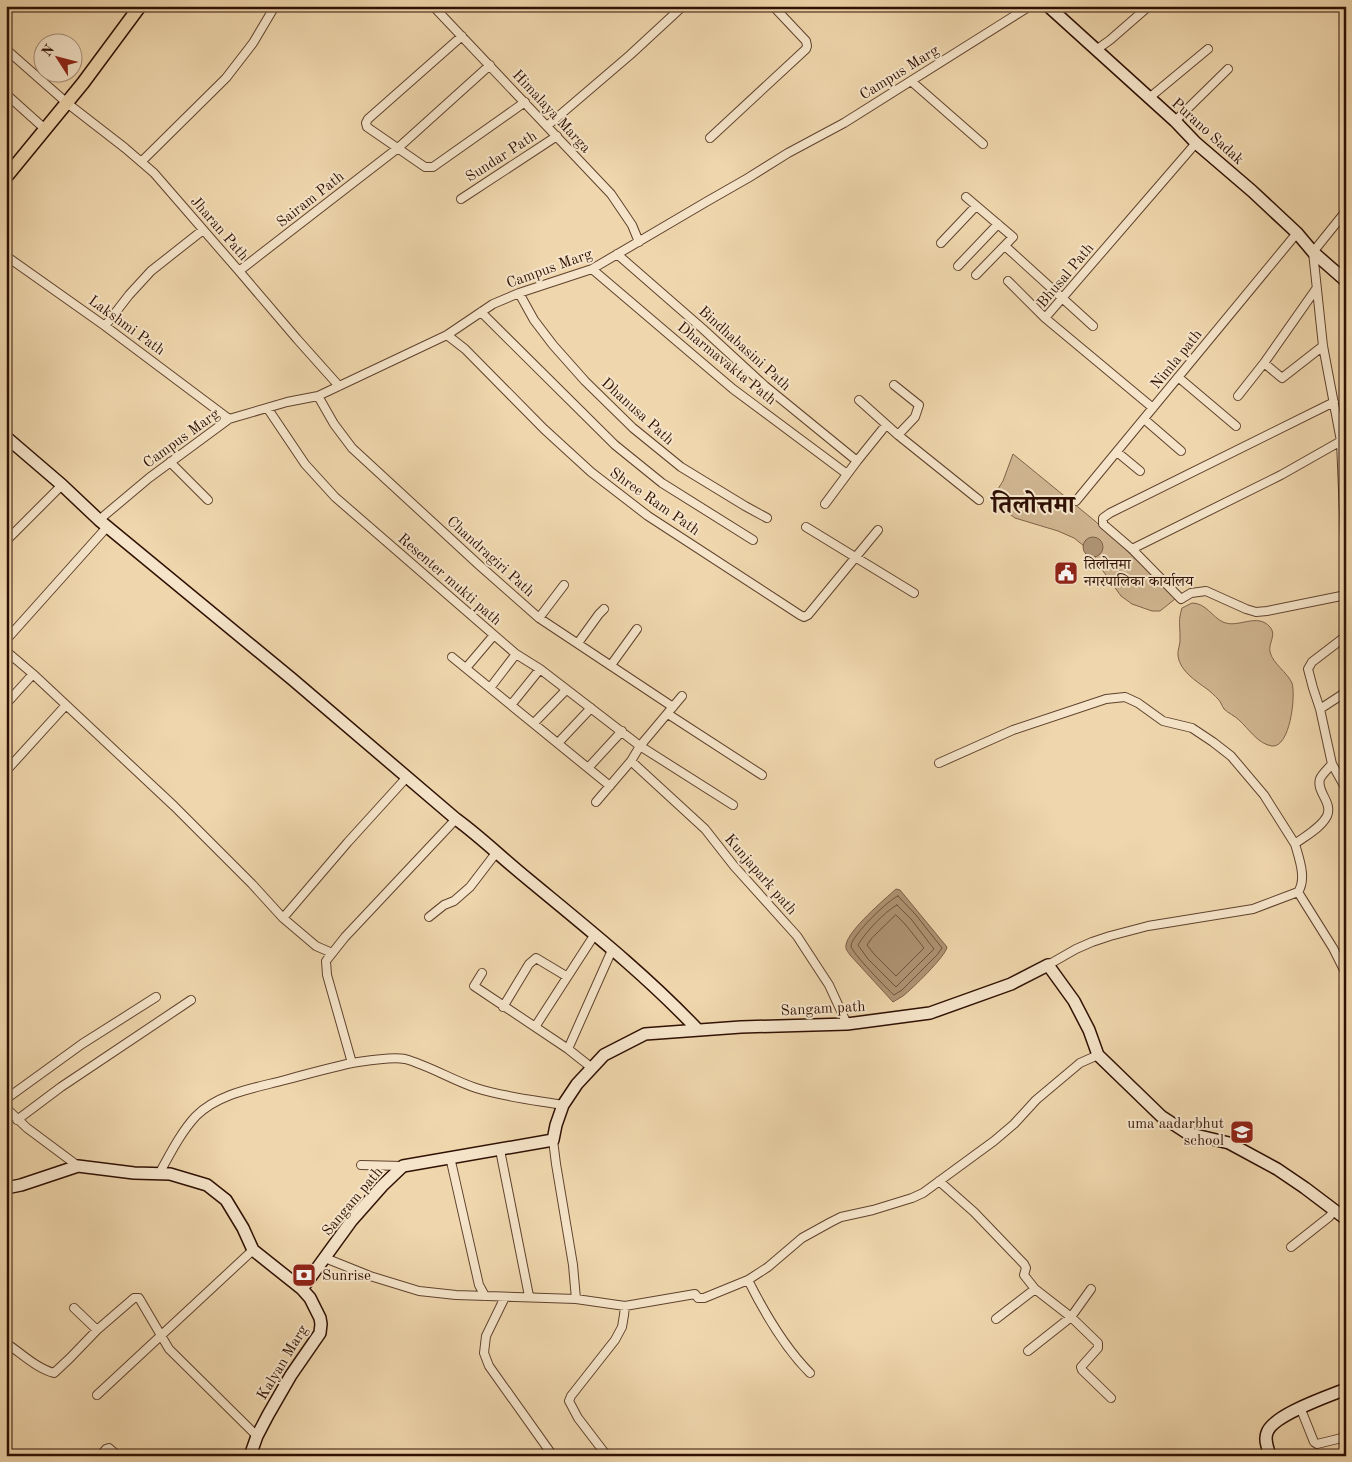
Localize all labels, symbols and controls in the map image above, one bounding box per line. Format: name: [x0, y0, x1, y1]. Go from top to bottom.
north arrow: [32, 32, 82, 82]
text: N: [39, 42, 57, 59]
street label: Campus Marg: [858, 43, 942, 104]
street label: Himalaya Marga: [509, 68, 593, 157]
street label: Purano Sadak: [1168, 96, 1246, 168]
street label: Sundar Path: [464, 129, 540, 186]
street label: Sairam Path: [274, 169, 347, 231]
street label: Jharan Path: [187, 194, 251, 264]
street label: Bhusal Path: [1035, 241, 1097, 311]
street label: Campus Marg: [505, 247, 594, 292]
street label: Lakshmi Path: [85, 294, 167, 359]
street label: Bindhabasini Path: [695, 304, 793, 394]
street label: Dharmavakta Path: [674, 320, 778, 408]
street label: Nimla path: [1149, 327, 1206, 393]
street label: Dhanusa Path: [598, 376, 676, 448]
street label: Campus Marg: [141, 407, 223, 472]
street label: Shree Ram Path: [606, 466, 702, 539]
district label: तिलोत्तमा: [989, 490, 1077, 519]
street label: Chandragiri Path: [443, 514, 537, 600]
street label: Resenter mukti path: [394, 531, 504, 629]
place label: तिलोत्तमा नगरपालिका कार्यालय: [1083, 556, 1194, 590]
public building icon: तिलोत्तमा नगरपालिका कार्यालय: [1053, 560, 1079, 586]
street label: Kunjapark path: [721, 832, 799, 918]
street label: Sangam path: [780, 1000, 866, 1019]
place label: uma aadarbhut school: [1127, 1117, 1224, 1149]
school or university icon: uma aadarbhut school: [1229, 1119, 1255, 1145]
street label: Sangam path: [320, 1165, 386, 1239]
bank icon: Sunrise: [291, 1262, 317, 1288]
place label: Sunrise: [322, 1269, 371, 1284]
street label: Kalyan Marg: [255, 1323, 311, 1403]

